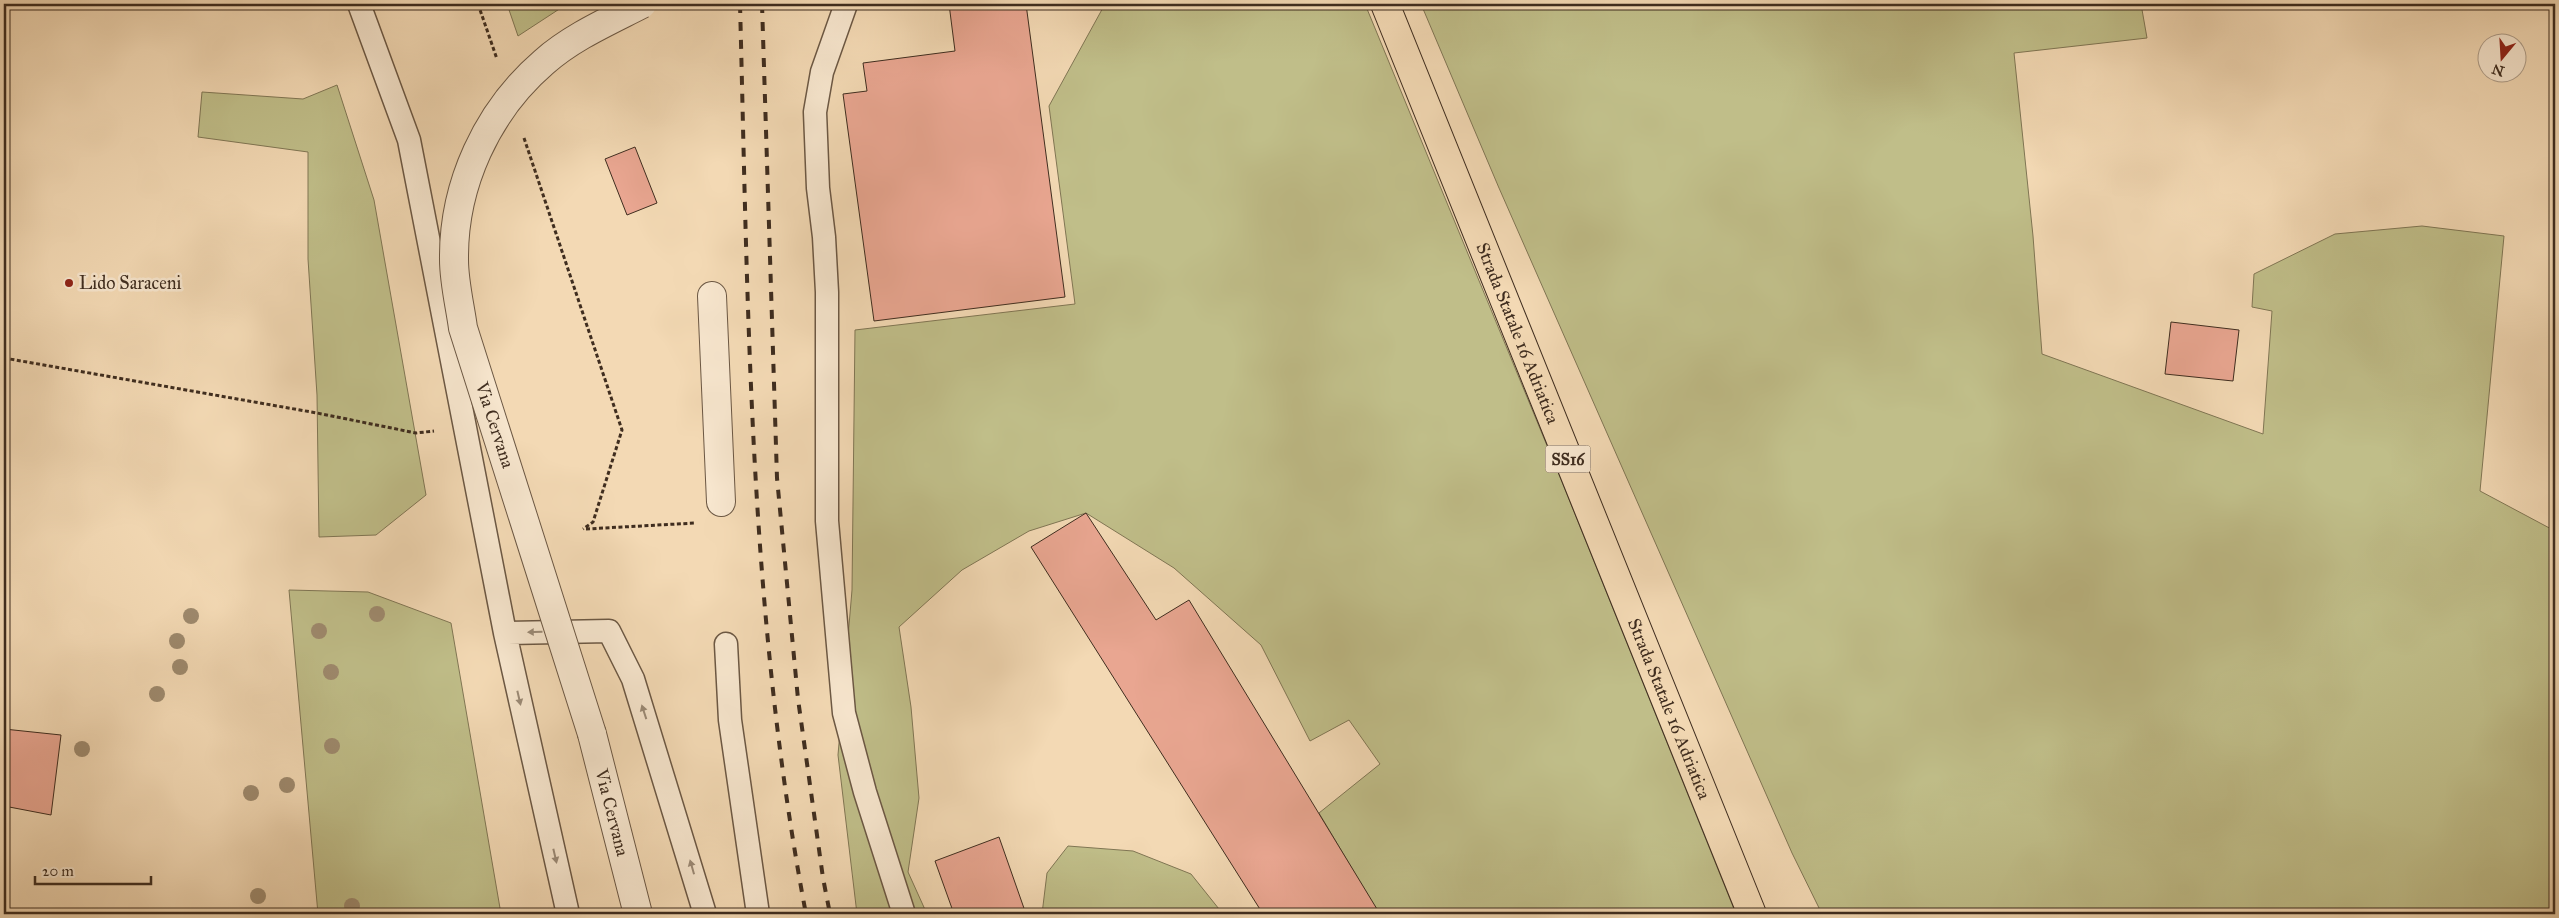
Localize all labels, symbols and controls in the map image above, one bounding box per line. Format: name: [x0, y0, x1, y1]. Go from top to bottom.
north arrow: [2476, 32, 2526, 82]
text: N: [2490, 60, 2506, 80]
street label: Strada Statale 16 Adriatica: [1471, 240, 1564, 427]
place label: Lido Saraceni: [79, 272, 181, 294]
marker: Lido Saraceni: [63, 277, 75, 289]
street label: Via Cervana: [470, 378, 519, 471]
road number: SS16: [1546, 446, 1590, 472]
street label: Strada Statale 16 Adriatica: [1623, 615, 1716, 803]
one-way arrow: [527, 628, 543, 636]
one-way arrow: [515, 690, 523, 705]
one-way arrow: [640, 704, 648, 719]
street label: Via Cervana: [590, 766, 634, 859]
one-way arrow: [551, 849, 559, 864]
scale bar: [35, 853, 151, 885]
one-way arrow: [688, 860, 696, 875]
text: 20 m: [42, 862, 74, 880]

